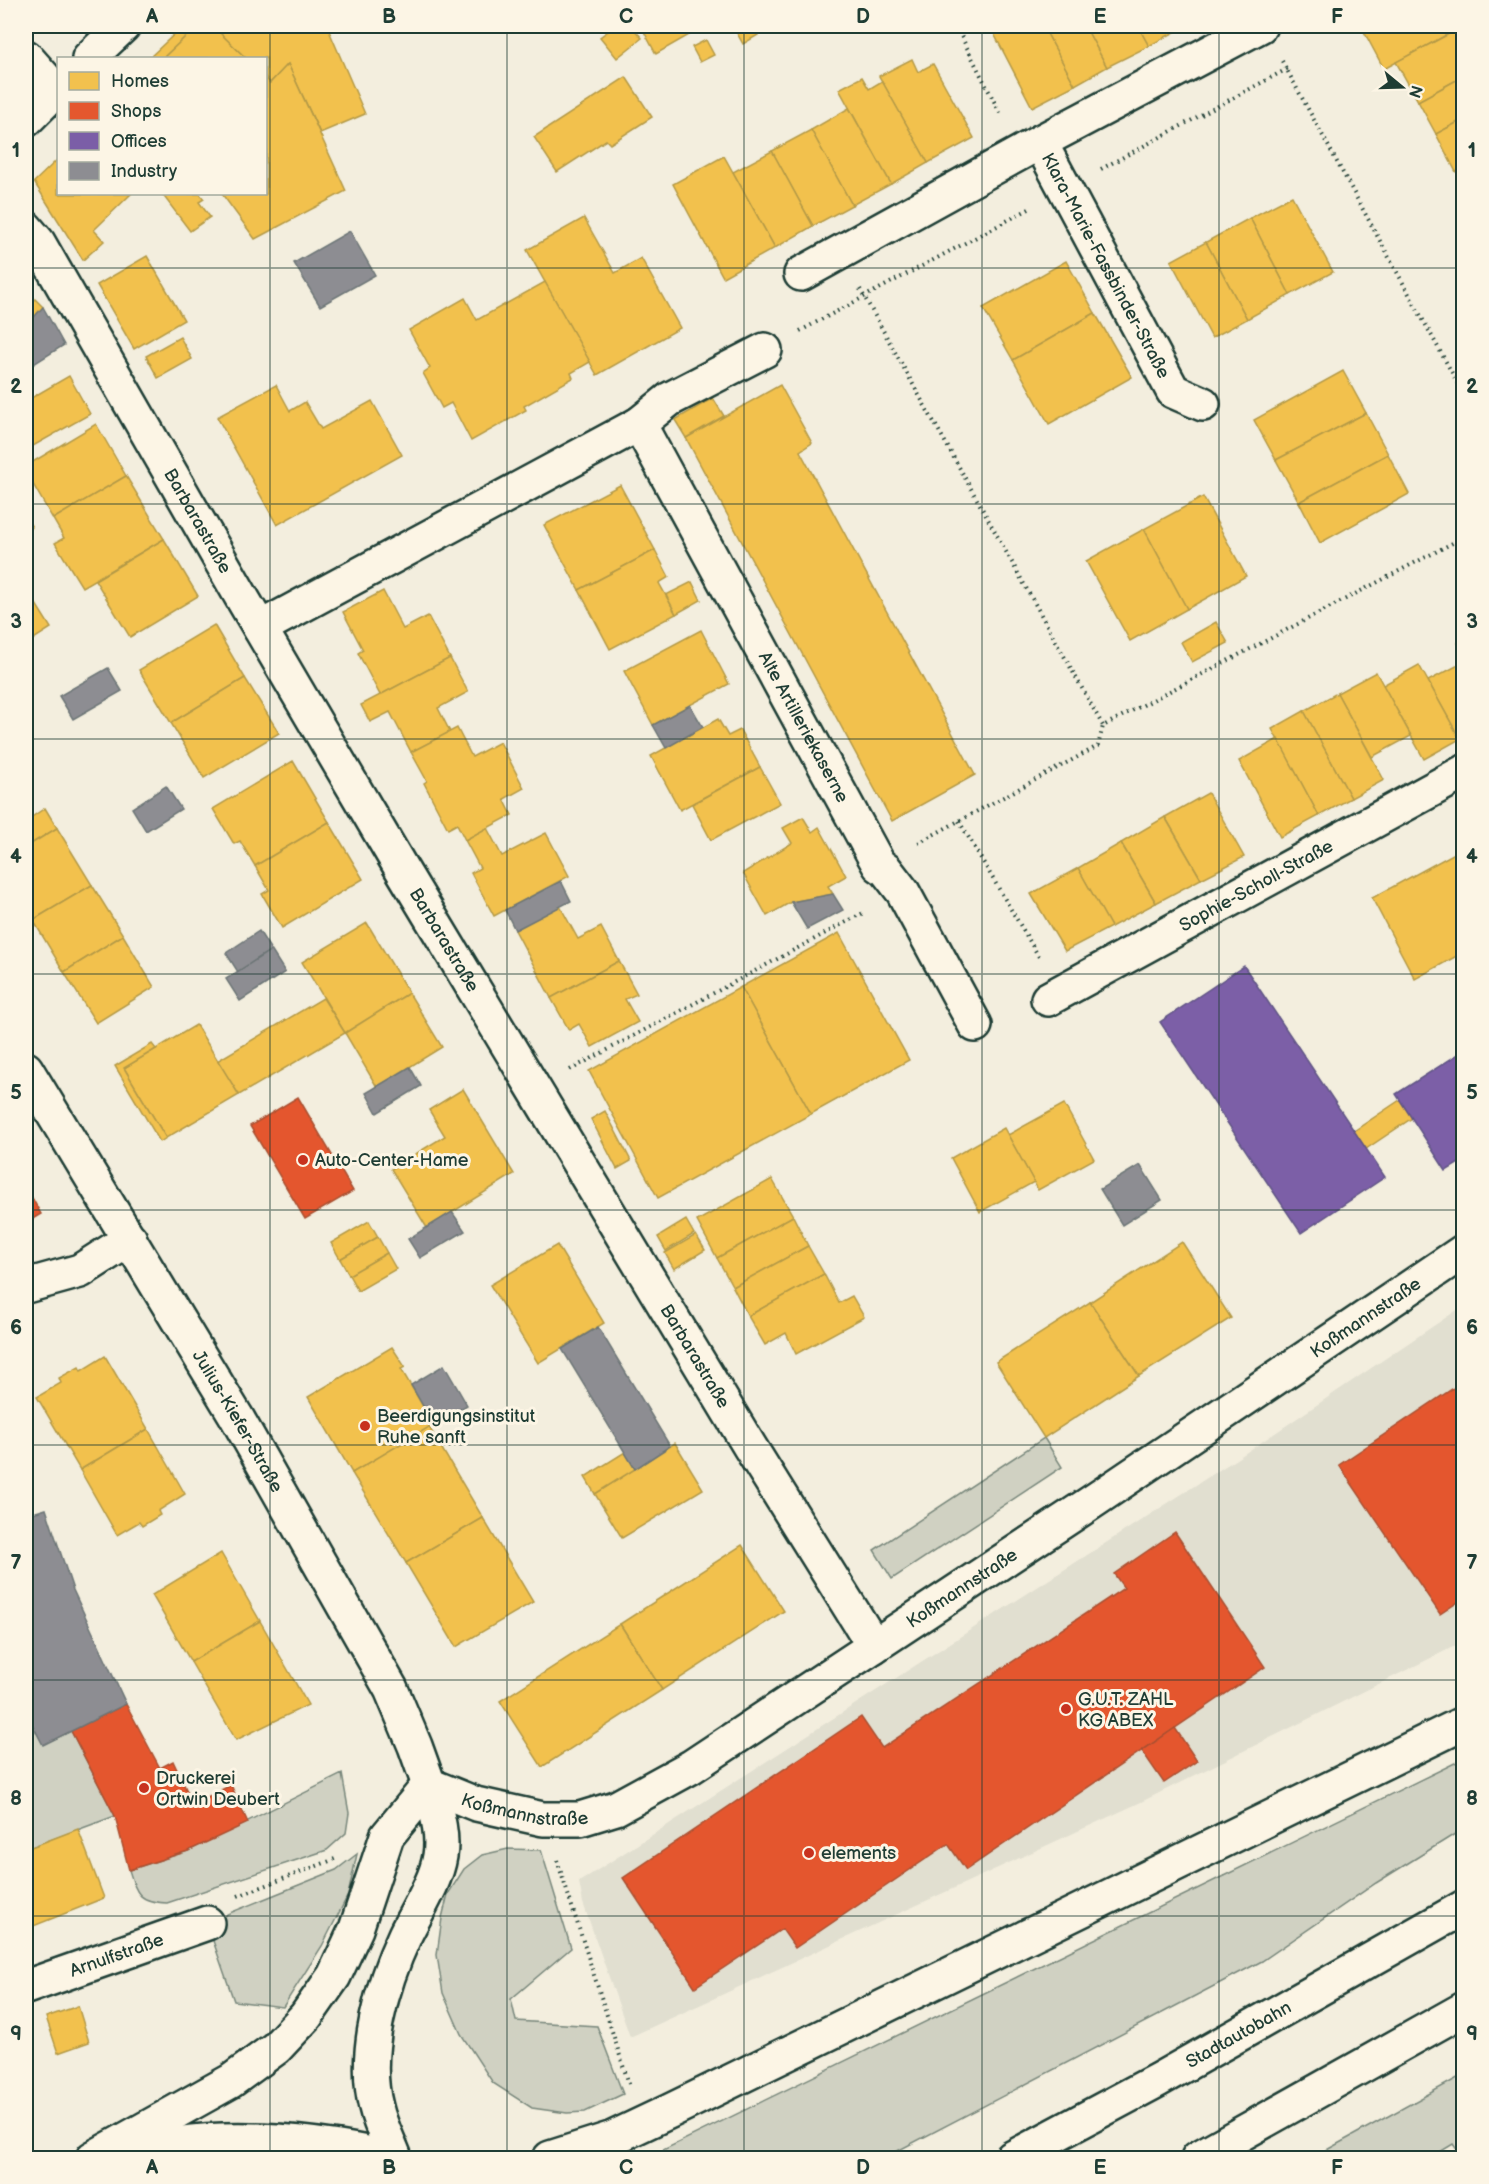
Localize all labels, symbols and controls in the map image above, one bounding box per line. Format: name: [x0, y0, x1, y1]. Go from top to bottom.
text: A: [145, 5, 159, 29]
text: B: [382, 5, 396, 29]
text: C: [619, 5, 633, 29]
text: D: [856, 5, 870, 29]
text: E: [1094, 5, 1107, 29]
text: F: [1331, 5, 1343, 29]
legend: [57, 57, 267, 195]
north arrow: [1372, 57, 1432, 117]
text: Homes: [111, 71, 169, 92]
text: N: [1404, 83, 1426, 100]
text: Shops: [111, 101, 162, 122]
text: Offices: [111, 131, 167, 152]
text: 1: [12, 139, 20, 163]
text: 1: [1468, 139, 1476, 163]
street label: Klara-Marie-Fassbinder-Straße: [1037, 149, 1175, 382]
text: Industry: [111, 161, 178, 182]
text: 2: [10, 375, 22, 399]
text: 2: [1466, 375, 1478, 399]
street label: Barbarastraße: [160, 465, 236, 577]
text: 3: [10, 610, 22, 634]
text: 3: [1466, 610, 1478, 634]
street label: Alte Artilleriekaserne: [754, 648, 854, 806]
street label: Sophie-Scholl-Straße: [1176, 835, 1337, 936]
text: 4: [10, 845, 22, 869]
text: 4: [1466, 845, 1478, 869]
street label: Barbarastraße: [405, 884, 484, 996]
text: 5: [10, 1081, 22, 1105]
text: 5: [1466, 1081, 1478, 1105]
place label: Auto-Center-Hame: [315, 1150, 469, 1171]
marker: Auto-Center-Hame: [296, 1153, 310, 1167]
street label: Koßmannstraße: [1306, 1273, 1425, 1362]
street label: Barbarastraße: [656, 1300, 735, 1412]
text: 6: [10, 1316, 22, 1340]
text: 6: [1466, 1316, 1478, 1340]
street label: Julius-Kiefer-Straße: [188, 1346, 288, 1496]
place label: Beerdigungsinstitut Ruhe sanft: [377, 1406, 536, 1448]
marker: Beerdigungsinstitut Ruhe sanft: [358, 1419, 372, 1433]
street label: Koßmannstraße: [902, 1544, 1021, 1632]
text: 7: [10, 1551, 22, 1575]
text: 7: [1466, 1551, 1478, 1575]
place label: G.U.T. ZAHL KG ABEX: [1078, 1689, 1174, 1731]
marker: G.U.T. ZAHL KG ABEX: [1059, 1702, 1073, 1716]
place label: Druckerei Ortwin Deubert: [156, 1768, 280, 1810]
marker: Druckerei Ortwin Deubert: [137, 1781, 151, 1795]
text: 8: [10, 1787, 22, 1811]
text: 8: [1466, 1787, 1478, 1811]
street label: Koßmannstraße: [458, 1789, 591, 1830]
place label: elements: [821, 1843, 896, 1864]
marker: elements: [802, 1846, 816, 1860]
street label: Arnulfstraße: [67, 1929, 167, 1981]
street label: Stadtautobahn: [1182, 1996, 1295, 2073]
text: 9: [10, 2022, 22, 2046]
text: 9: [1466, 2022, 1478, 2046]
text: A: [145, 2156, 159, 2180]
text: B: [382, 2156, 396, 2180]
text: C: [619, 2156, 633, 2180]
text: D: [856, 2156, 870, 2180]
text: E: [1094, 2156, 1107, 2180]
text: F: [1331, 2156, 1343, 2180]

